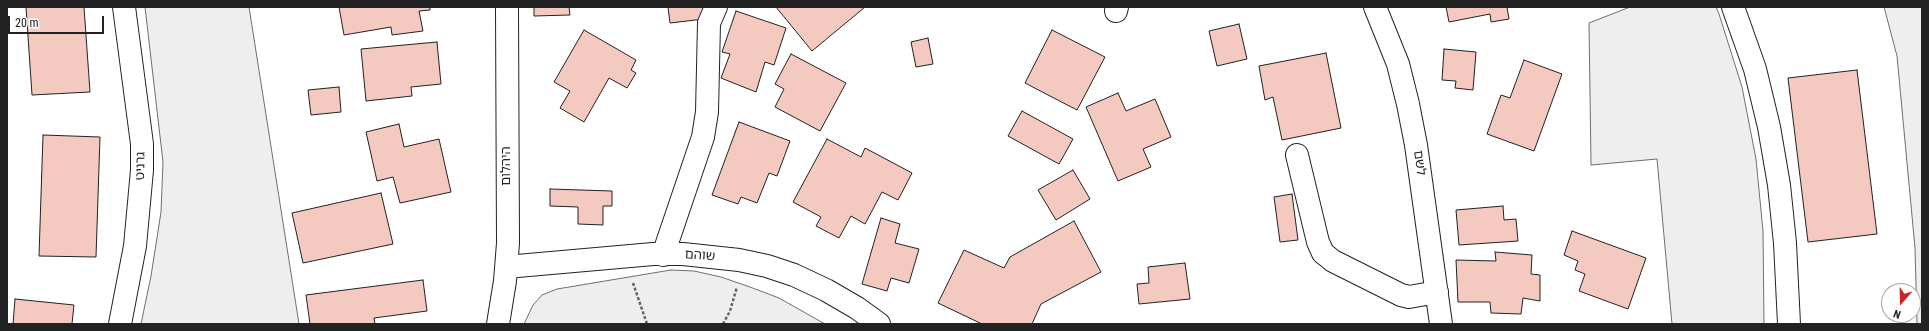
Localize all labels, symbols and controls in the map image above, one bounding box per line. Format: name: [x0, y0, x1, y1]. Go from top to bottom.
scale bar: [10, 8, 106, 34]
text: 20 m: [15, 16, 39, 30]
street label: היהלום: [499, 146, 515, 186]
street label: לשם: [1410, 149, 1428, 177]
street label: גרניט: [133, 152, 149, 180]
street label: שוהם: [684, 247, 716, 265]
north arrow: [1881, 283, 1921, 323]
text: N: [1892, 307, 1902, 321]

